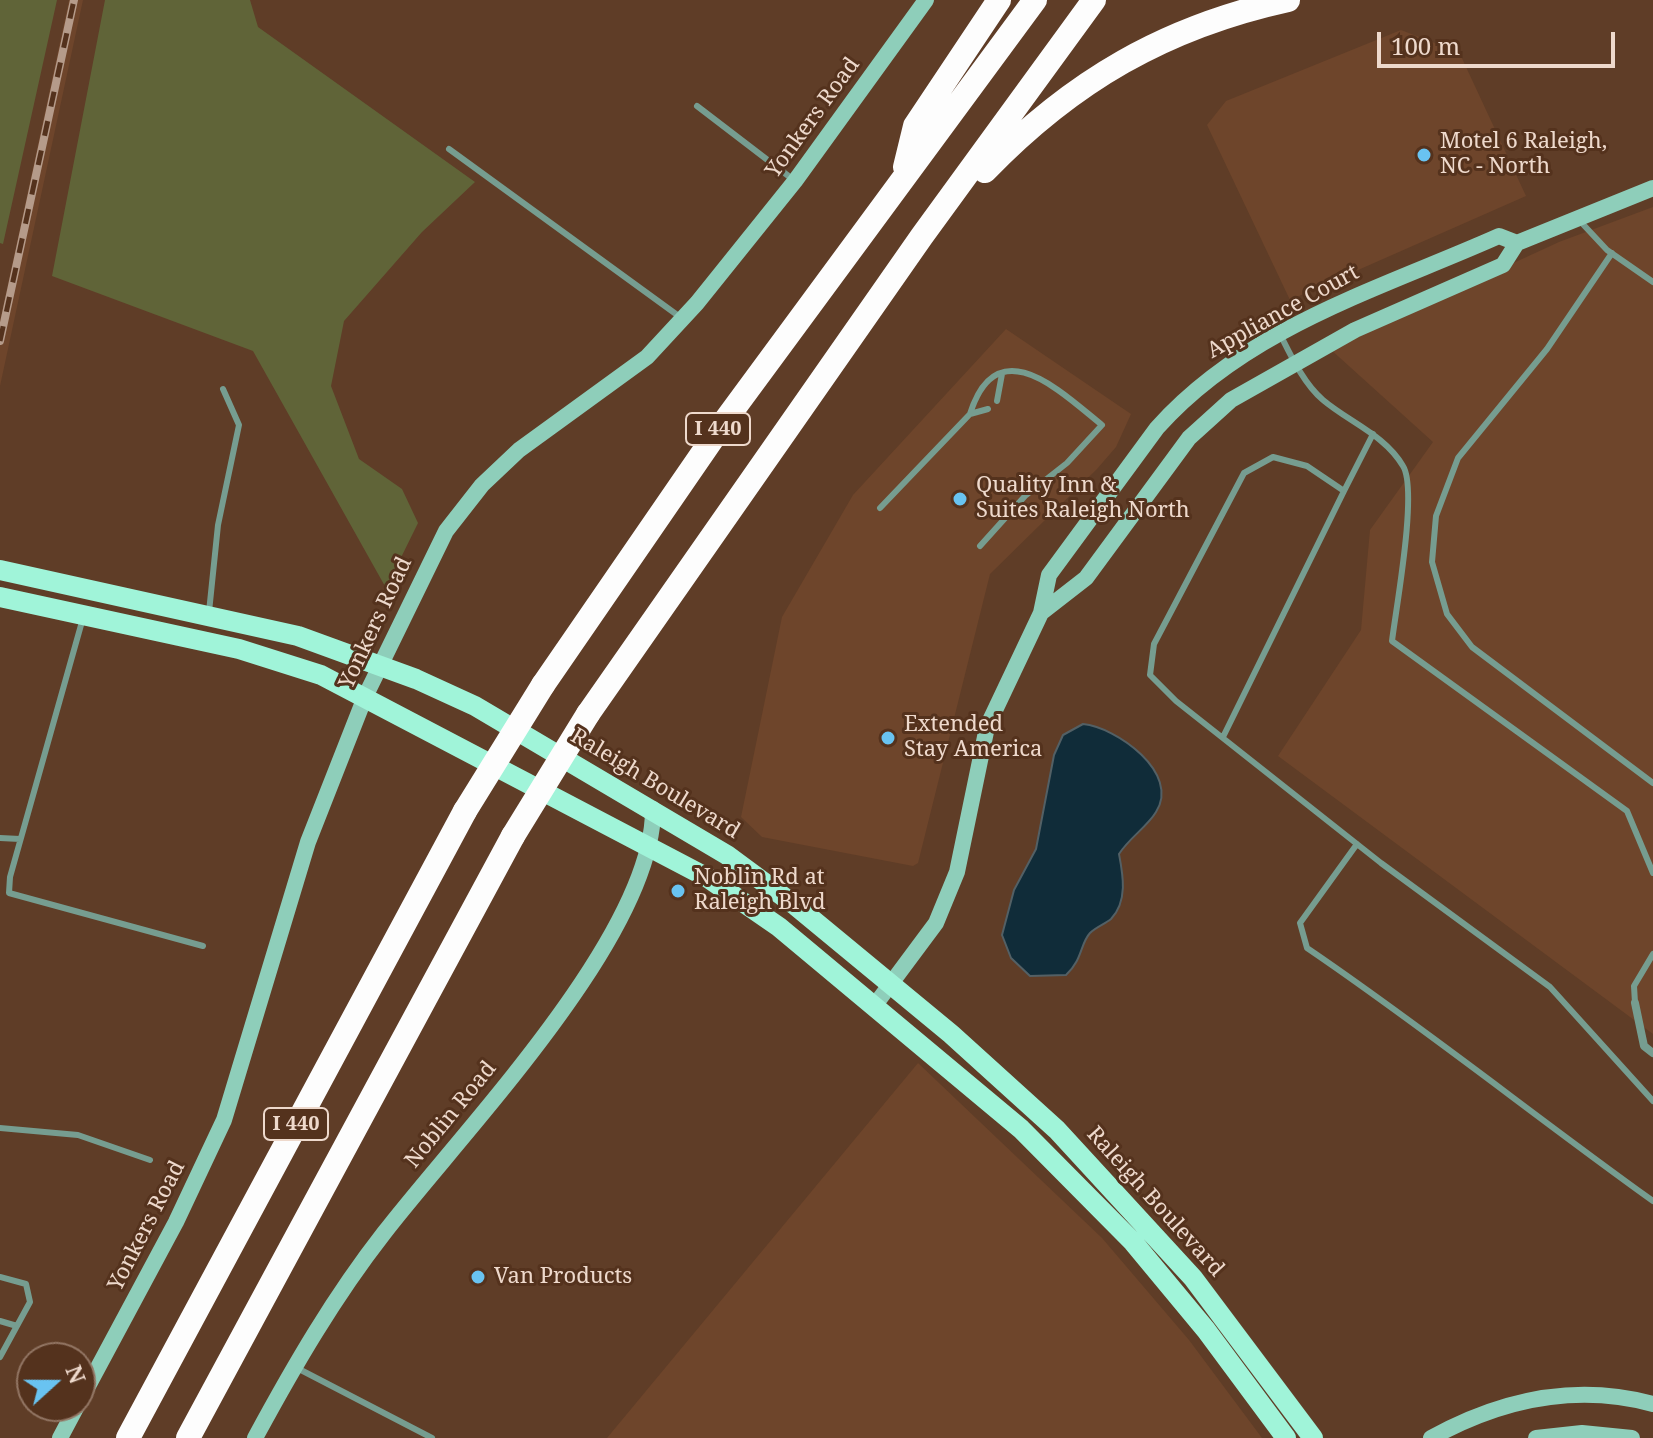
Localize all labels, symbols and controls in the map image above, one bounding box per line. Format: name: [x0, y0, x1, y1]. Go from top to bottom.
scale bar: [1381, 16, 1619, 66]
text: 100 m: [1391, 29, 1460, 62]
street label: Yonkers Road: [760, 53, 866, 183]
place label: Motel 6 Raleigh, NC - North: [1440, 129, 1607, 180]
marker: Motel 6 Raleigh, NC - North: [1415, 146, 1433, 164]
street label: Appliance Court: [1202, 259, 1364, 365]
road number: I 440: [686, 413, 750, 445]
place label: Quality Inn & Suites Raleigh North: [976, 473, 1190, 524]
marker: Quality Inn & Suites Raleigh North: [951, 490, 969, 508]
street label: Yonkers Road: [334, 553, 418, 693]
place label: Extended Stay America: [904, 712, 1042, 764]
street label: Raleigh Boulevard: [566, 723, 744, 845]
marker: Extended Stay America: [879, 729, 897, 747]
place label: Noblin Rd at Raleigh Blvd: [694, 865, 825, 916]
marker: Noblin Rd at Raleigh Blvd: [669, 882, 687, 900]
street label: Noblin Road: [400, 1056, 502, 1174]
road number: I 440: [264, 1108, 328, 1140]
street label: Raleigh Boulevard: [1081, 1122, 1229, 1282]
street label: Yonkers Road: [103, 1157, 191, 1295]
place label: Van Products: [494, 1264, 632, 1290]
marker: Van Products: [469, 1268, 487, 1286]
north arrow: [16, 1342, 96, 1422]
text: N: [59, 1361, 94, 1388]

